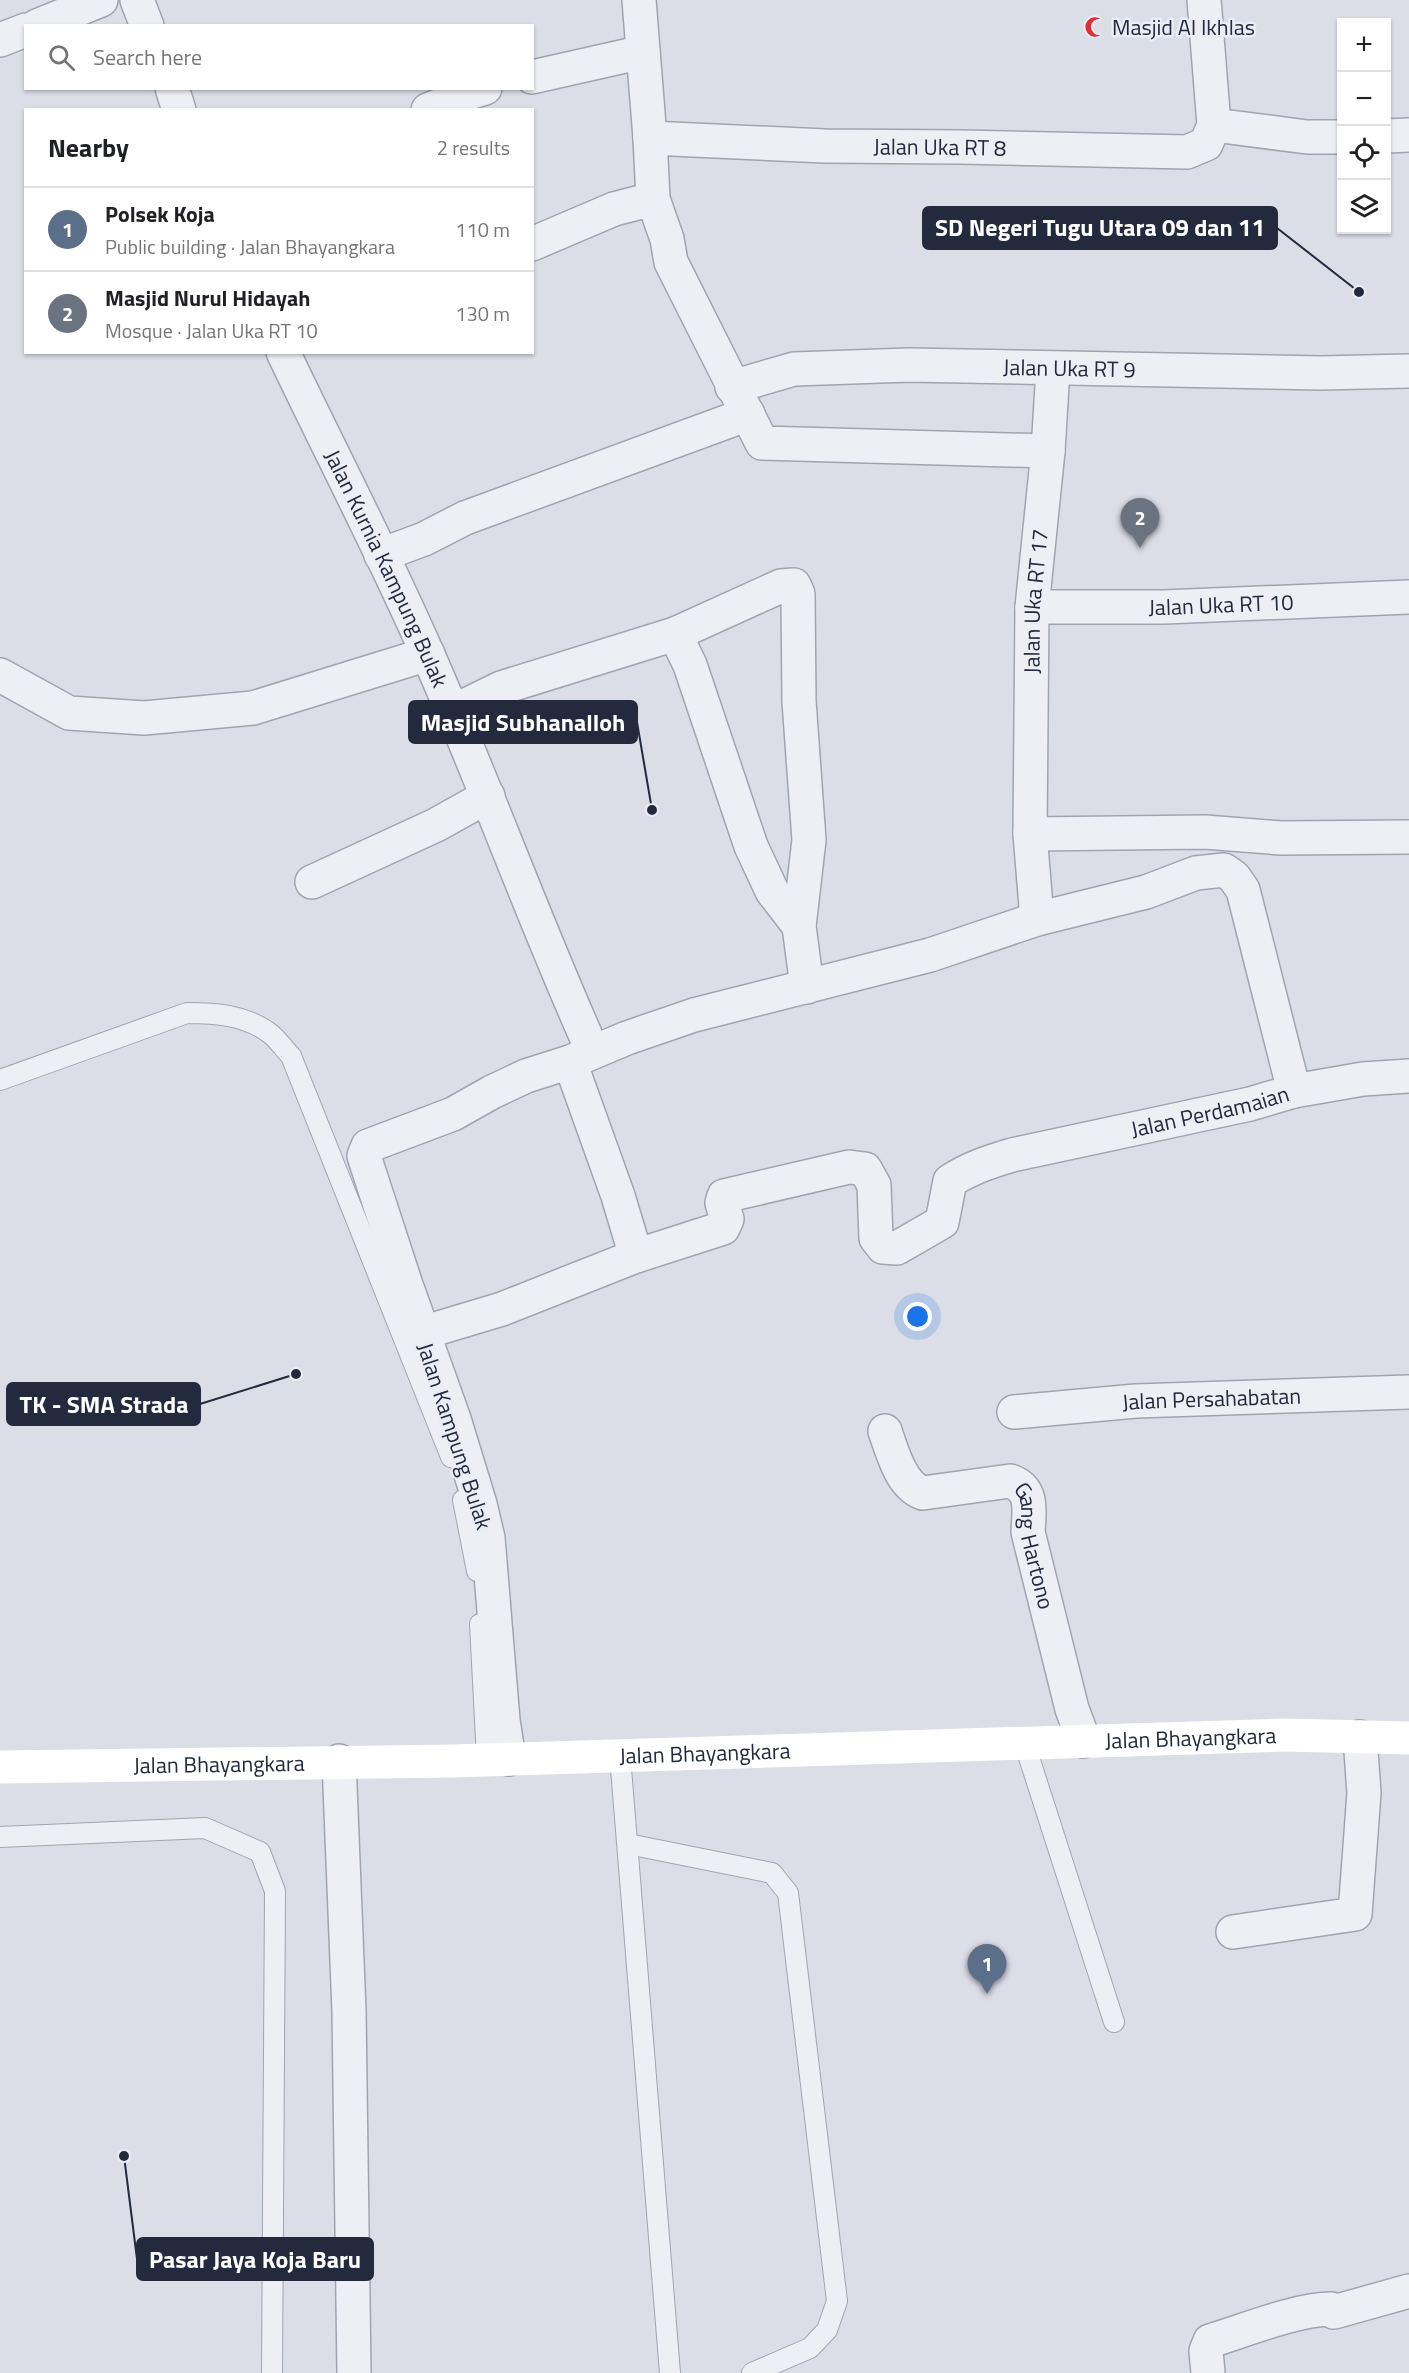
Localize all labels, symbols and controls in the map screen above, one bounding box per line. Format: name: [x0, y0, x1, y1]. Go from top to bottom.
place label: Masjid Al Ikhlas: [1112, 10, 1255, 44]
mosque icon: Masjid Al Ikhlas: [1083, 15, 1107, 39]
map controls: [1337, 18, 1391, 234]
button: +: [1337, 18, 1391, 72]
search box: [24, 24, 534, 90]
text: Search here: [93, 40, 202, 74]
icon: search: [45, 41, 78, 74]
button: −: [1337, 72, 1391, 126]
button: locate: [1337, 126, 1391, 180]
text: Nearby: [48, 128, 129, 167]
street label: Jalan Uka RT 8: [873, 129, 1007, 165]
text: 2 results: [437, 132, 510, 163]
button: layers: [1337, 180, 1391, 234]
text: Polsek Koja: [105, 197, 215, 231]
callout: SD Negeri Tugu Utara 09 dan 11: [923, 207, 1277, 249]
text: SD Negeri Tugu Utara 09 dan 11: [935, 209, 1265, 245]
text: 1: [62, 214, 73, 245]
text: 110 m: [455, 214, 510, 245]
text: Public building · Jalan Bhayangkara: [105, 231, 395, 262]
text: Masjid Nurul Hidayah: [105, 281, 310, 315]
text: 2: [62, 298, 73, 329]
text: 130 m: [455, 298, 510, 329]
text: Mosque · Jalan Uka RT 10: [105, 315, 318, 346]
street label: Jalan Uka RT 9: [1003, 350, 1136, 386]
street label: Jalan Kurnia Kampung Bulak: [316, 444, 457, 693]
pin: 2: [1120, 498, 1160, 548]
street label: Jalan Uka RT 17: [1014, 527, 1057, 674]
street label: Jalan Uka RT 10: [1148, 585, 1294, 624]
callout: Masjid Subhanalloh: [409, 701, 637, 743]
text: Masjid Subhanalloh: [421, 704, 625, 740]
street label: Jalan Perdamaian: [1128, 1076, 1293, 1146]
your location: [903, 1302, 932, 1331]
street label: Jalan Kampung Bulak: [409, 1338, 501, 1535]
street label: Jalan Persahabatan: [1120, 1379, 1302, 1419]
callout: TK - SMA Strada: [7, 1383, 200, 1425]
text: TK - SMA Strada: [20, 1386, 188, 1422]
street label: Gang Hartono: [1006, 1474, 1064, 1613]
street label: Jalan Bhayangkara: [1104, 1718, 1277, 1758]
street label: Jalan Bhayangkara: [619, 1733, 791, 1773]
street label: Jalan Bhayangkara: [133, 1746, 305, 1782]
pin: 1: [968, 1944, 1006, 1994]
callout: Pasar Jaya Koja Baru: [137, 2238, 373, 2280]
text: Pasar Jaya Koja Baru: [149, 2241, 361, 2277]

